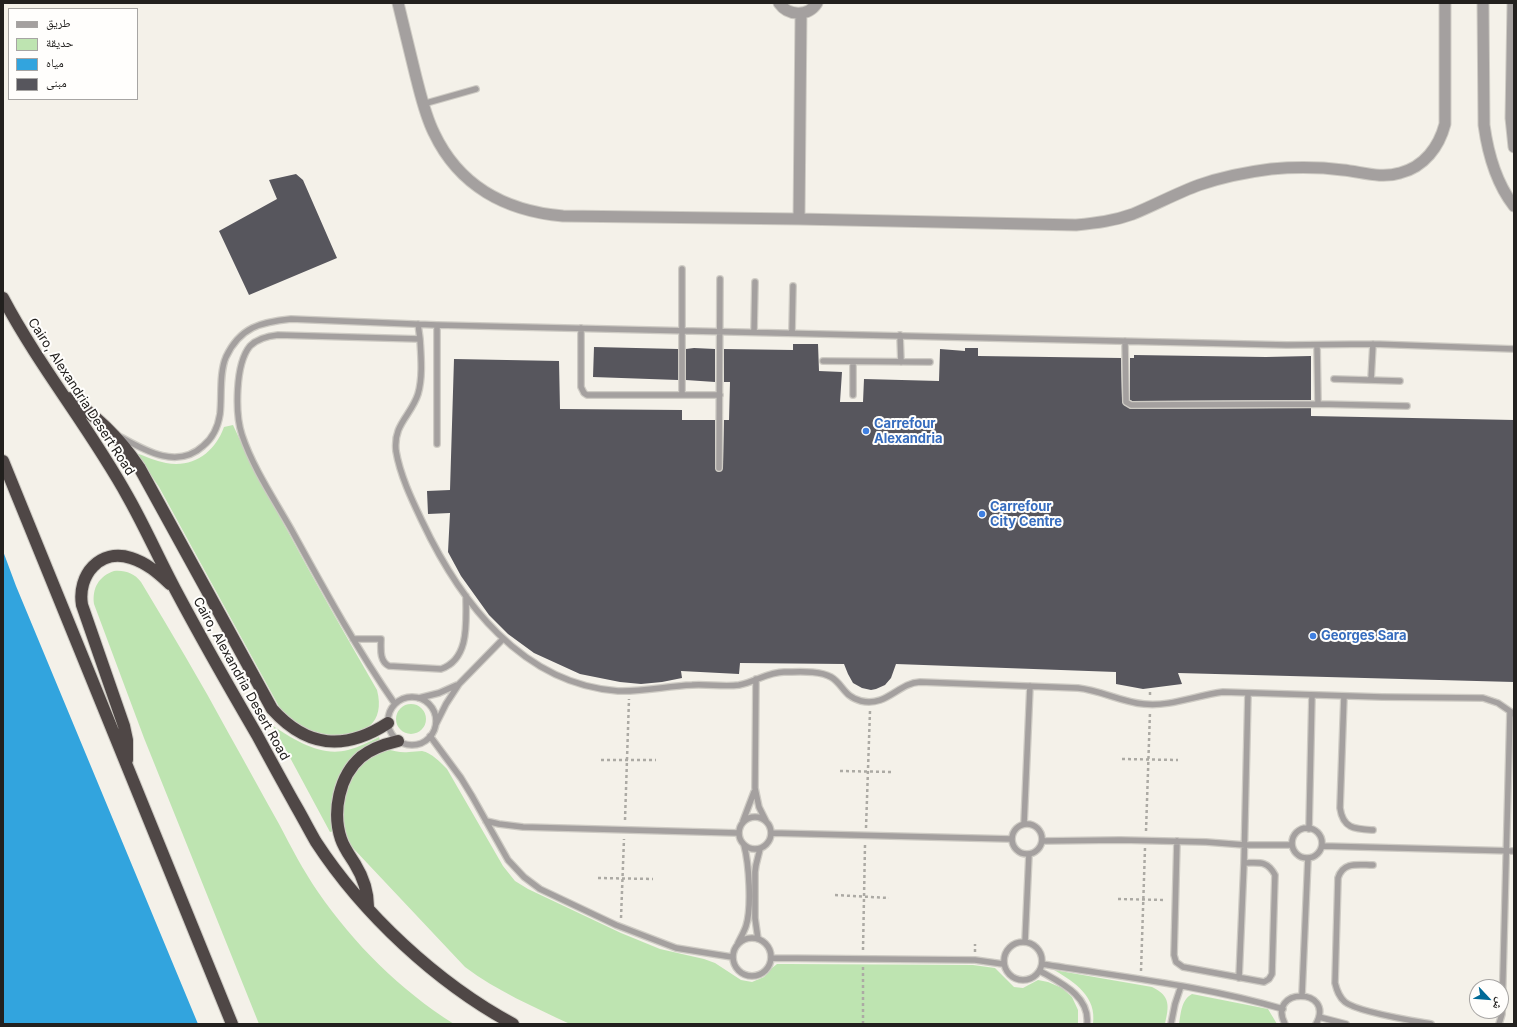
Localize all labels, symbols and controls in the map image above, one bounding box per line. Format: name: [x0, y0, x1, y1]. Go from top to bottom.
legend: [8, 8, 138, 100]
text: طريق: [46, 15, 71, 30]
text: حديقة: [46, 35, 74, 50]
text: مياه: [46, 55, 64, 70]
text: مبنى: [46, 75, 67, 90]
street label: Cairo, Alexandria Desert Road: [24, 315, 138, 479]
place label: Carrefour Alexandria: [874, 416, 943, 447]
marker: Carrefour Alexandria: [861, 426, 871, 436]
place label: Carrefour City Centre: [990, 499, 1062, 530]
marker: Carrefour City Centre: [977, 509, 987, 519]
street label: Cairo, Alexandria Desert Road: [190, 595, 292, 763]
place label: Georges Sara: [1321, 628, 1406, 644]
marker: Georges Sara: [1308, 631, 1318, 641]
north arrow: [1469, 979, 1509, 1019]
text: ش: [1490, 996, 1508, 1012]

